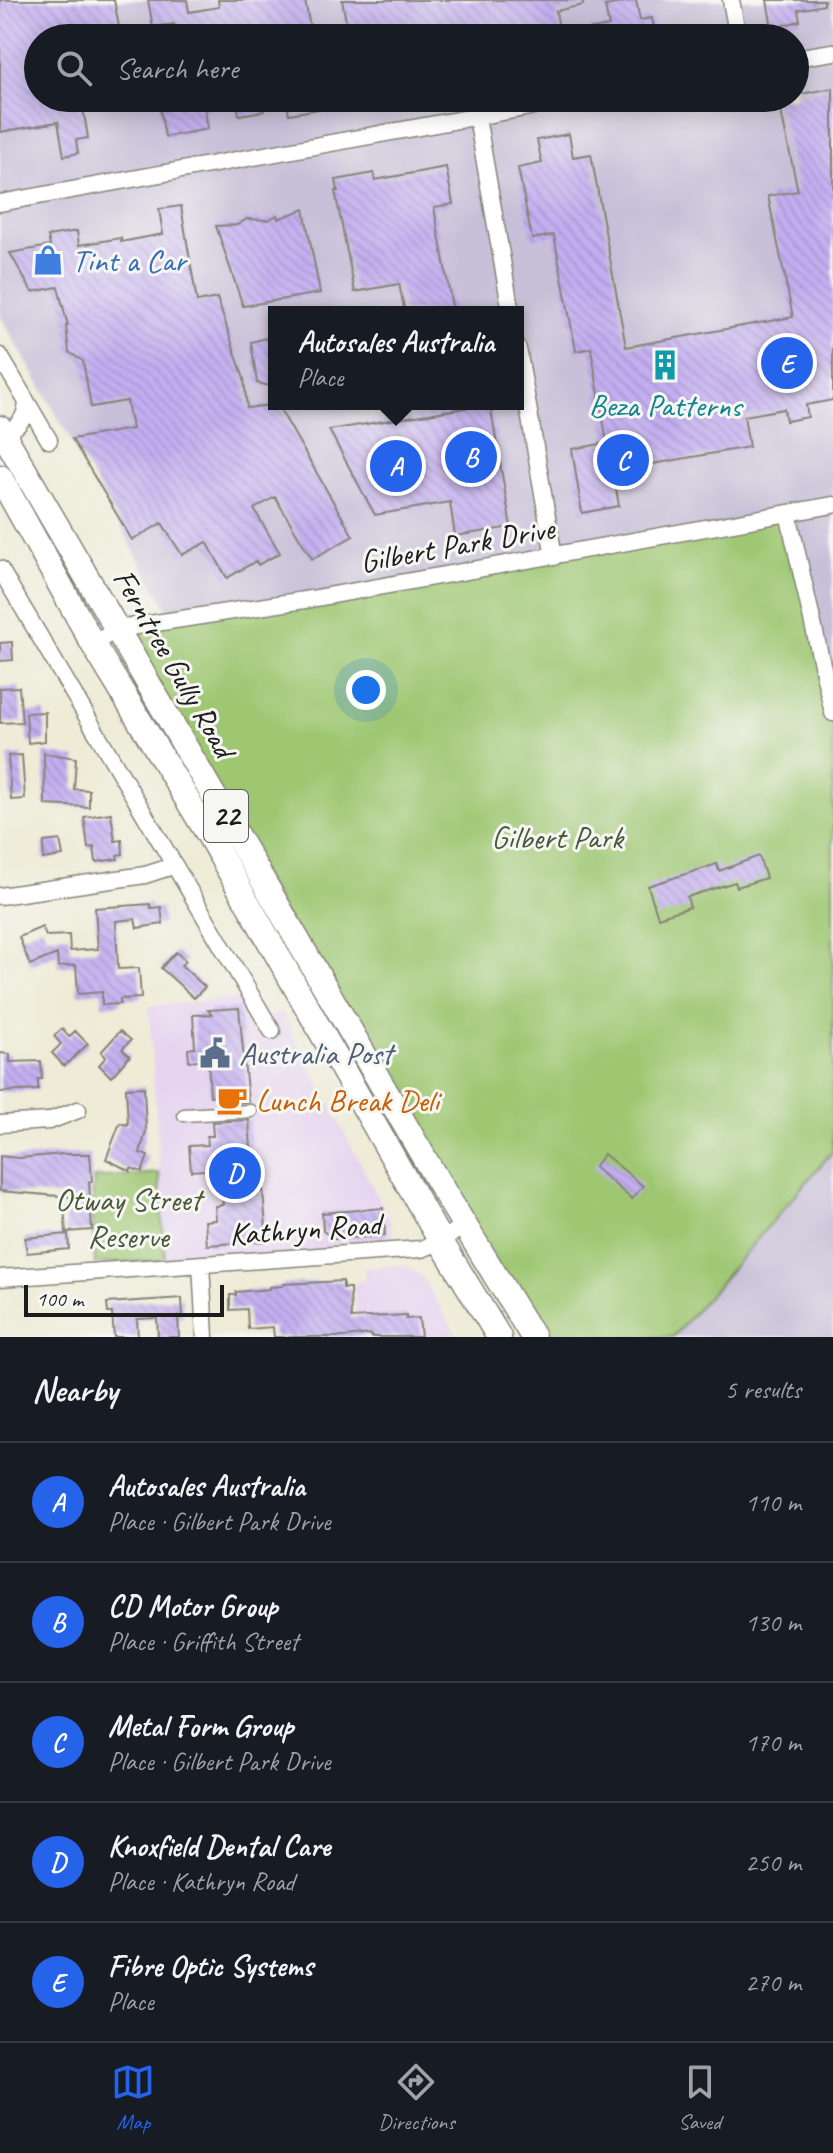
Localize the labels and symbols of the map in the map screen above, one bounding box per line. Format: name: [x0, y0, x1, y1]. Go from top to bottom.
place label: Tint a Car: [72, 240, 188, 281]
shop icon: Tint a Car: [31, 243, 65, 277]
pin: E: [761, 333, 813, 393]
building icon: Beza Patterns: [648, 348, 682, 382]
place label: Beza Patterns: [589, 385, 744, 426]
pin: B: [445, 427, 497, 487]
pin: C: [597, 430, 649, 490]
pin: A: [370, 436, 422, 496]
street label: Gilbert Park Drive: [357, 507, 560, 582]
street label: Ferntree Gully Road: [104, 561, 247, 769]
your location: [346, 670, 386, 710]
road number: 22: [204, 790, 248, 842]
park label: Gilbert Park: [491, 817, 625, 858]
place label: Australia Post: [239, 1033, 397, 1074]
public building icon: Australia Post: [198, 1036, 232, 1070]
place label: Lunch Break Deli: [256, 1080, 443, 1121]
cafe icon: Lunch Break Deli: [215, 1083, 249, 1117]
pin: D: [209, 1143, 261, 1203]
park label: Otway Street Reserve: [55, 1179, 205, 1257]
street label: Kathryn Road: [228, 1203, 387, 1255]
scale bar: [24, 1281, 224, 1317]

